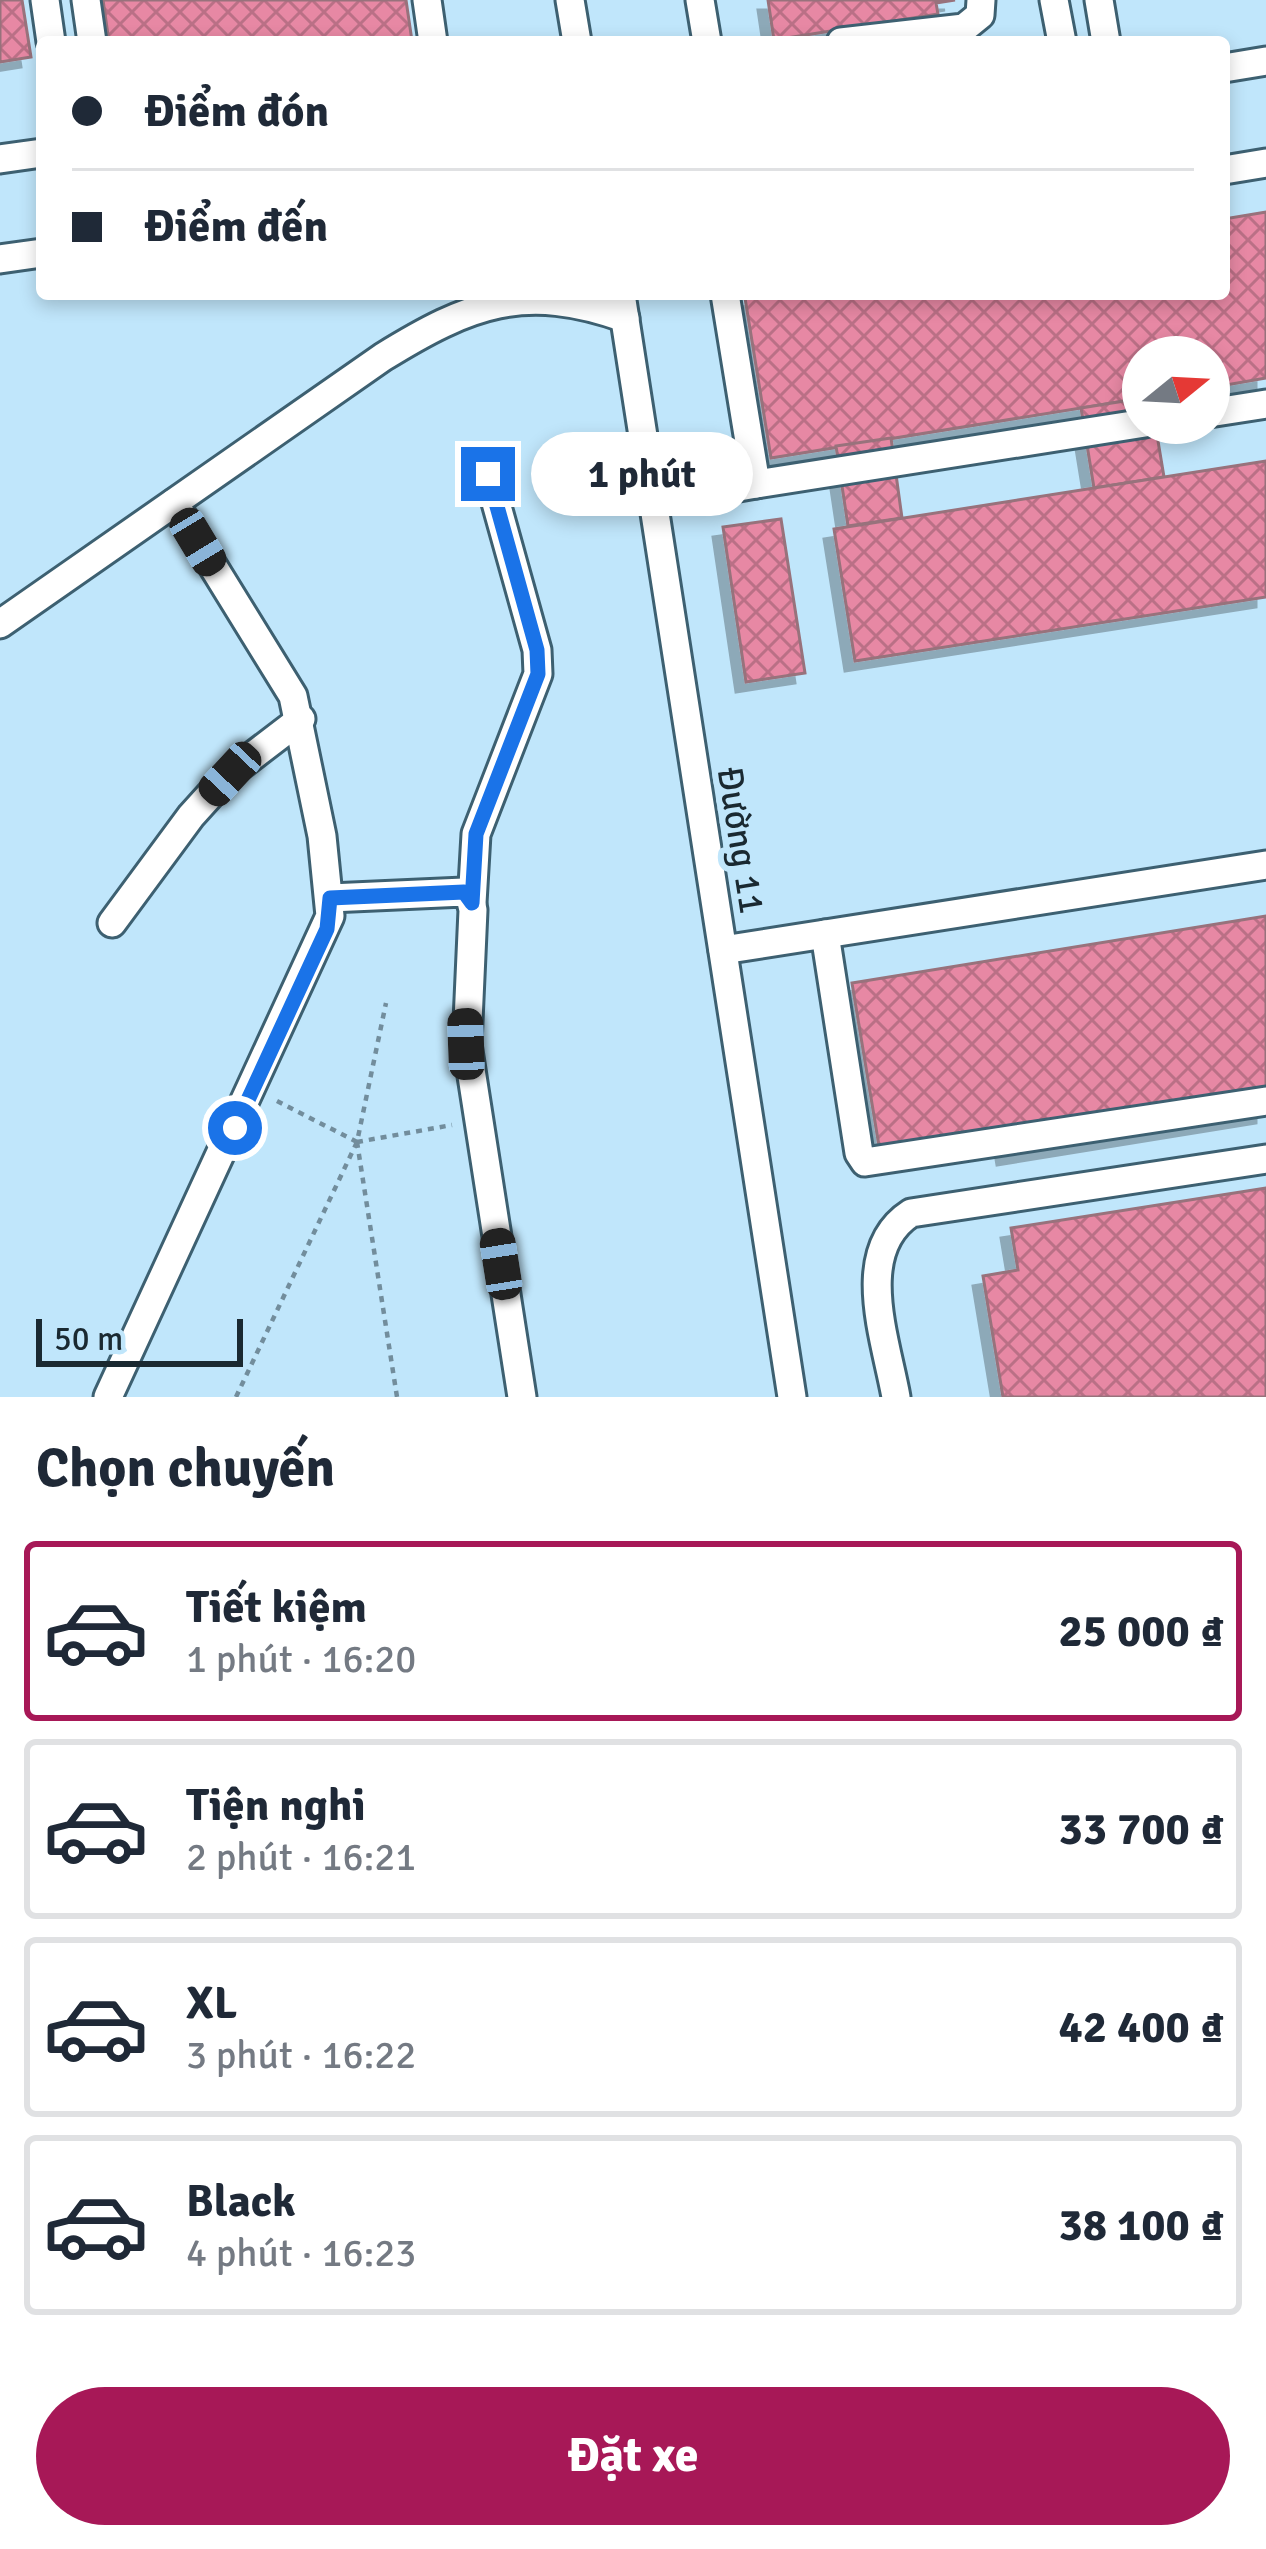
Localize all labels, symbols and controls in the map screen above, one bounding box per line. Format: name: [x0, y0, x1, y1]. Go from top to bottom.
text: Điểm đón: [144, 84, 329, 139]
text: Điểm đến: [144, 199, 328, 254]
north arrow: [1122, 336, 1230, 444]
map controls: [1122, 336, 1230, 444]
callout: 1 phút: [530, 432, 752, 516]
route end: [461, 447, 515, 501]
text: 1 phút: [588, 450, 696, 498]
car: [164, 502, 232, 582]
car: [192, 735, 268, 813]
street label: Đường 11: [707, 764, 774, 917]
car: [447, 1007, 485, 1081]
route start: [208, 1101, 262, 1155]
car: [478, 1226, 524, 1302]
scale bar: [36, 1313, 243, 1366]
text: 50 m: [54, 1319, 123, 1360]
text: Chọn chuyến: [36, 1435, 335, 1502]
icon: car: [42, 1577, 150, 1685]
text: Tiết kiệm: [186, 1580, 367, 1635]
text: 25 000 ₫: [1058, 1604, 1224, 1659]
text: 1 phút · 16:20: [186, 1635, 416, 1683]
icon: car: [42, 1775, 150, 1883]
text: Tiện nghi: [186, 1778, 366, 1833]
text: 33 700 ₫: [1058, 1802, 1224, 1857]
text: 2 phút · 16:21: [186, 1833, 416, 1881]
icon: car: [42, 1973, 150, 2081]
text: XL: [186, 1976, 237, 2031]
text: 42 400 ₫: [1058, 2000, 1224, 2055]
text: 3 phút · 16:22: [186, 2031, 416, 2079]
icon: car: [42, 2171, 150, 2279]
text: Black: [186, 2174, 296, 2229]
text: 38 100 ₫: [1058, 2198, 1224, 2253]
text: 4 phút · 16:23: [186, 2229, 416, 2277]
button: Đặt xe: [36, 2387, 1230, 2525]

